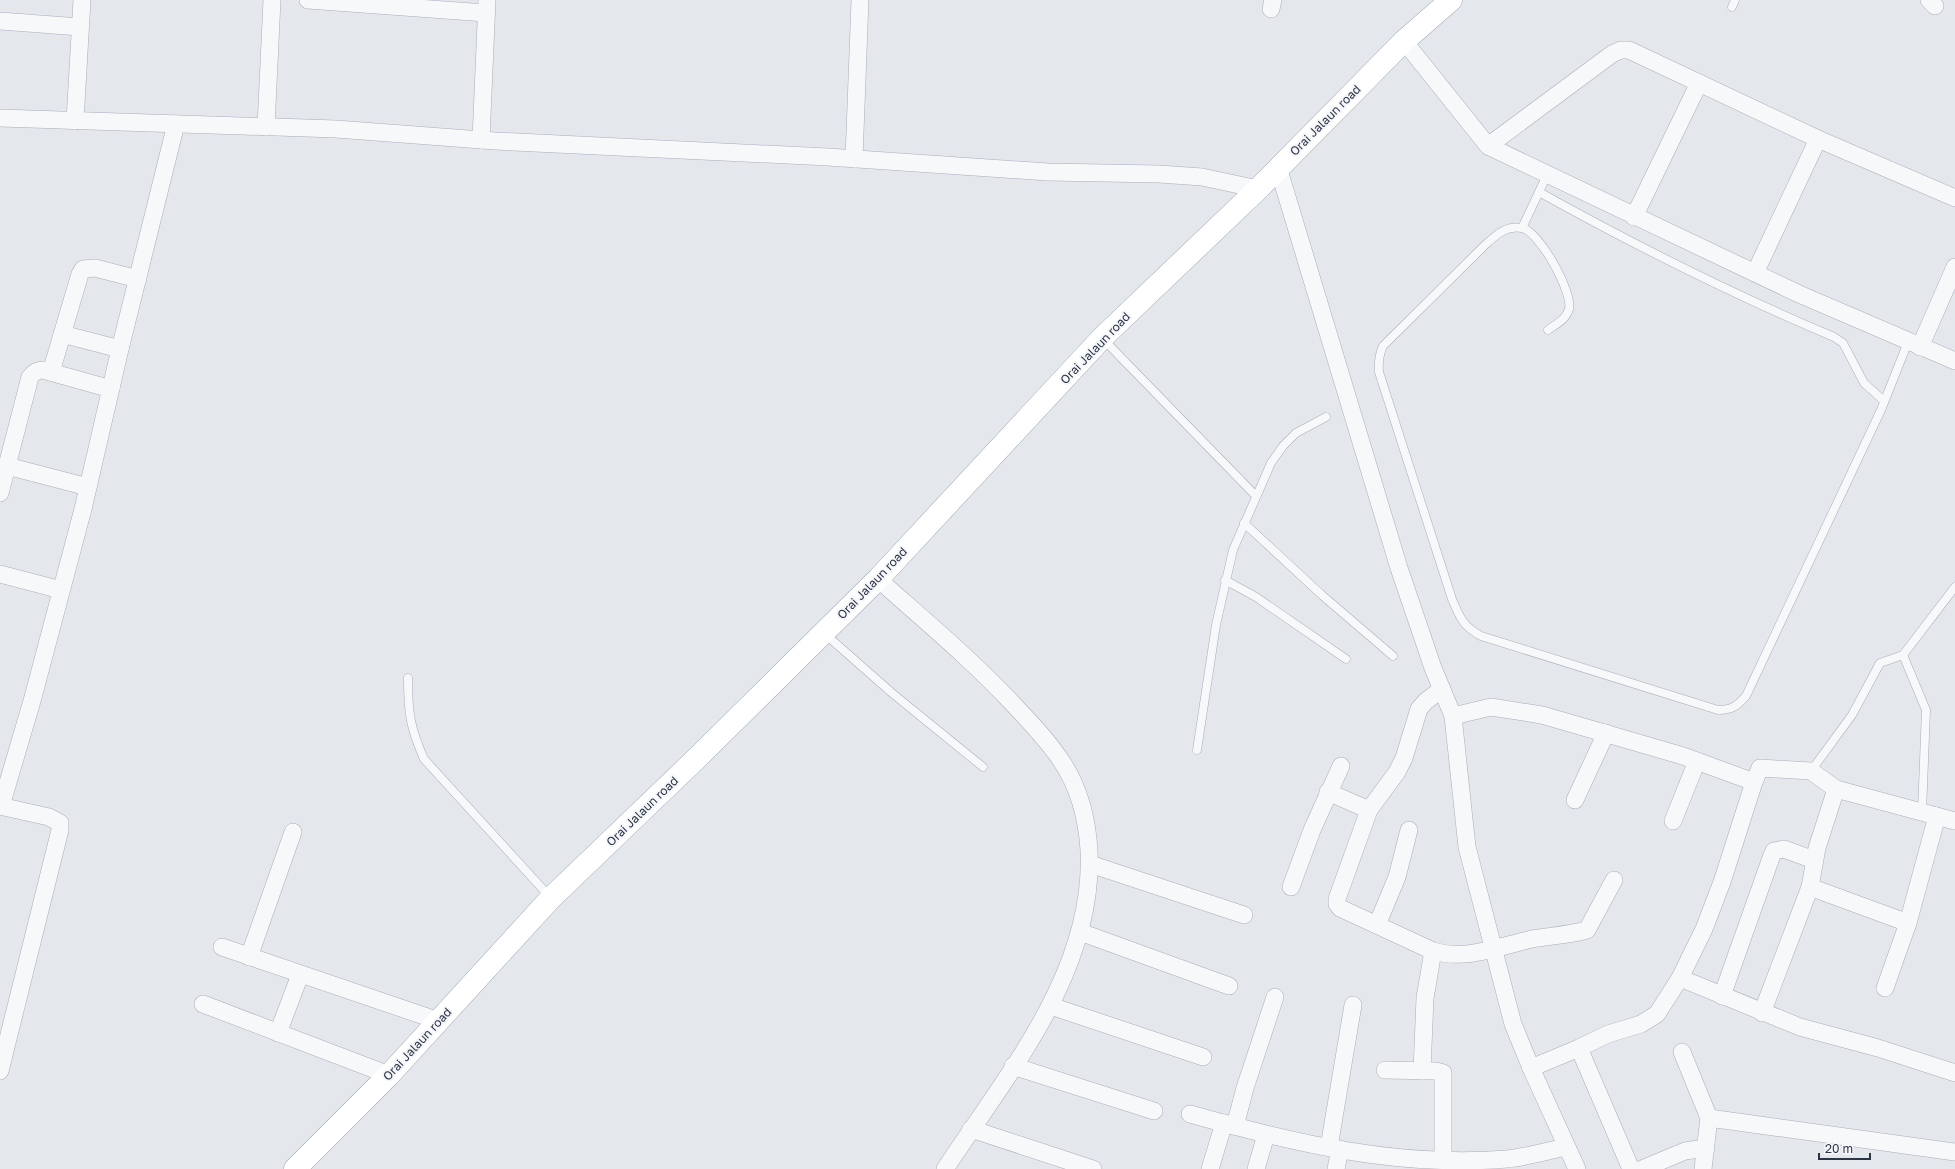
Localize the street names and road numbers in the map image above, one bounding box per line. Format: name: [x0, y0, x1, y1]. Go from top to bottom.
street label: Orai Jalaun road: [1286, 81, 1364, 159]
street label: Orai Jalaun road: [1057, 309, 1133, 387]
street label: Orai Jalaun road: [834, 544, 910, 622]
street label: Orai Jalaun road: [603, 773, 681, 849]
street label: Orai Jalaun road: [379, 1004, 455, 1084]

